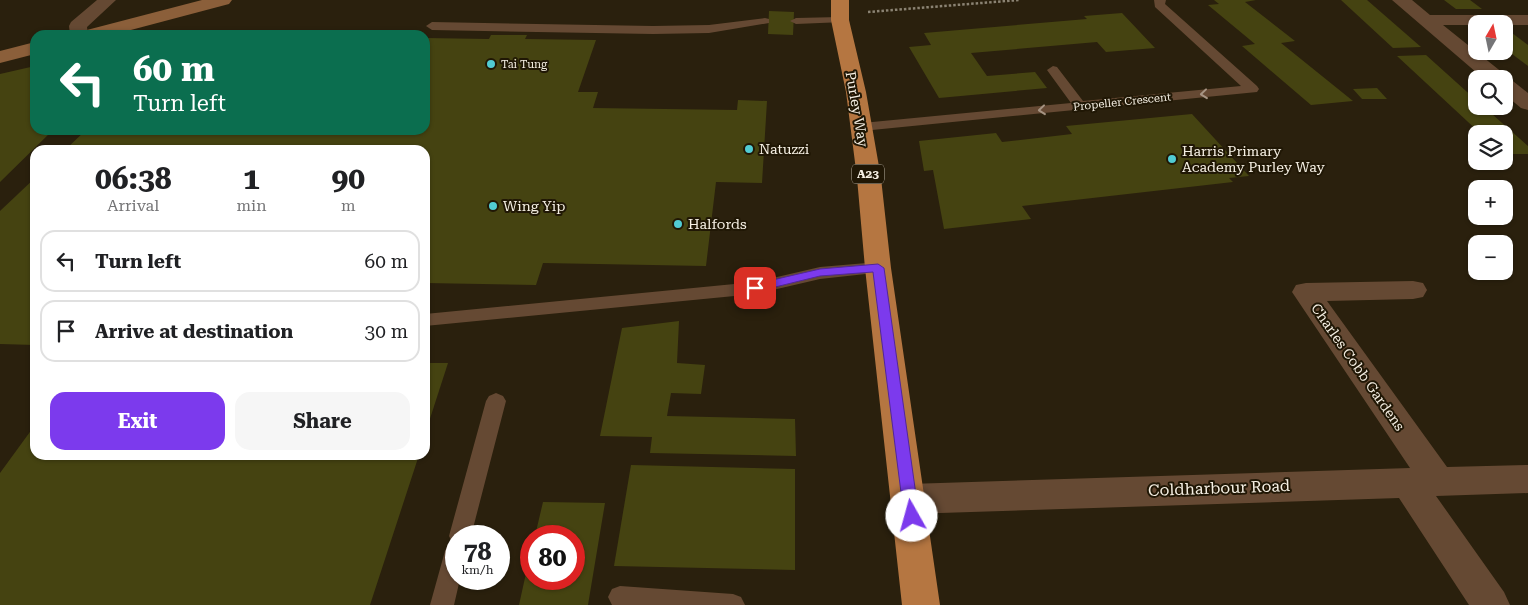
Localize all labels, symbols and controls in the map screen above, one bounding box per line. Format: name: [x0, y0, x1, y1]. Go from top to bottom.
north arrow: [1468, 15, 1512, 60]
map controls: [1468, 15, 1513, 280]
text: 60 m: [133, 49, 215, 90]
icon: left: [50, 50, 115, 115]
marker: Tai Tung: [485, 58, 497, 70]
place label: Tai Tung: [501, 58, 548, 71]
street label: Purley Way: [842, 70, 872, 149]
button: search: [1468, 70, 1513, 115]
one-way arrow: [1199, 88, 1207, 99]
street label: Propeller Crescent: [1072, 90, 1172, 114]
text: Turn left: [133, 91, 226, 116]
one-way arrow: [1038, 104, 1046, 115]
button: layers: [1468, 125, 1513, 170]
place label: Natuzzi: [759, 141, 810, 157]
marker: Natuzzi: [743, 143, 755, 155]
place label: Harris Primary Academy Purley Way: [1182, 143, 1325, 175]
marker: Harris Primary Academy Purley Way: [1166, 153, 1178, 165]
text: 06:38: [95, 161, 172, 196]
text: 1: [243, 161, 260, 196]
text: 90: [331, 161, 365, 196]
road number: A23: [852, 164, 884, 183]
button: +: [1468, 180, 1513, 225]
text: Arrival: [107, 196, 159, 215]
text: min: [236, 196, 267, 215]
text: m: [341, 196, 356, 215]
place label: Wing Yip: [503, 198, 565, 214]
marker: Wing Yip: [487, 200, 499, 212]
place label: Halfords: [688, 216, 747, 232]
marker: Halfords: [672, 218, 684, 230]
button: −: [1468, 235, 1513, 280]
icon: left: [52, 247, 80, 275]
text: Turn left: [95, 250, 181, 273]
text: 60 m: [365, 250, 408, 273]
pin: [734, 267, 776, 309]
icon: arrive: [741, 274, 769, 302]
street label: Charles Cobb Gardens: [1308, 300, 1408, 434]
icon: arrive: [52, 317, 80, 345]
text: Arrive at destination: [95, 320, 293, 343]
text: 30 m: [365, 320, 408, 343]
button: Exit: [50, 392, 225, 450]
button: Share: [235, 392, 410, 450]
street label: Coldharbour Road: [1148, 476, 1290, 500]
position arrow: [885, 489, 937, 541]
speed limit sign: 80: [520, 525, 585, 590]
text: 78: [463, 537, 492, 566]
text: km/h: [461, 563, 494, 577]

